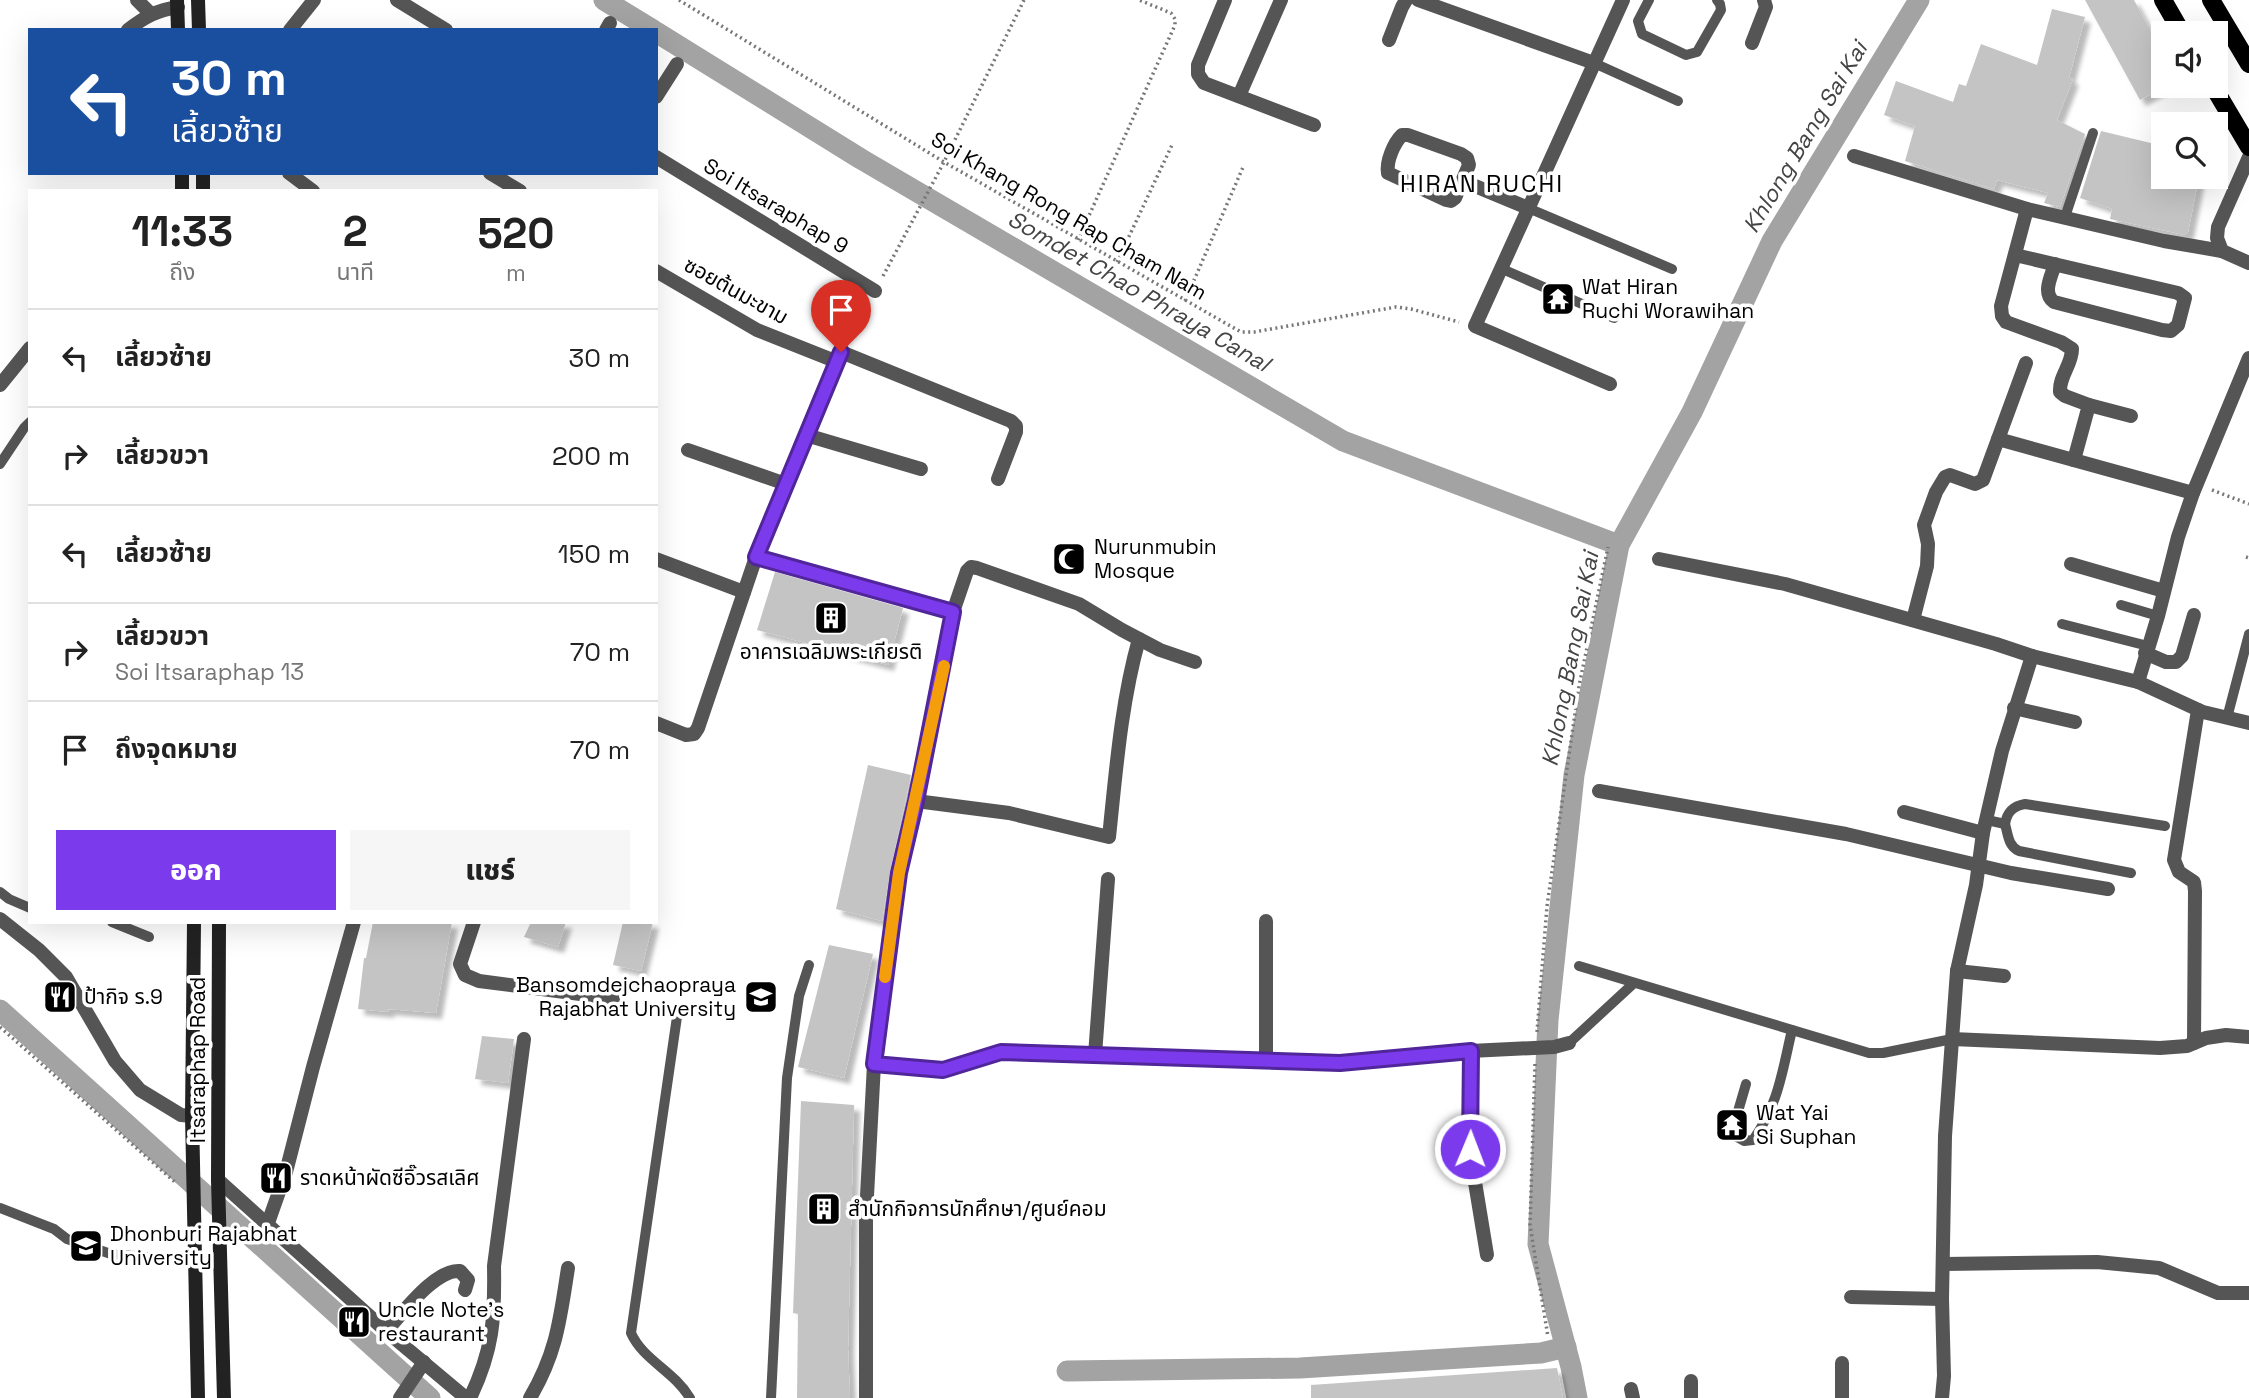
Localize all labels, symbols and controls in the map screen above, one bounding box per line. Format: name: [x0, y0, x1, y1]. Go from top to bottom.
map controls: [2151, 21, 2228, 189]
button: sound: [2151, 21, 2228, 98]
water label: Khlong Bang Sai Kai: [1736, 34, 1875, 238]
text: 30 m: [171, 47, 287, 109]
icon: left: [56, 56, 147, 147]
text: เลี้ยวซ้าย: [171, 111, 283, 151]
button: search: [2151, 112, 2228, 189]
street label: Soi Khang Rong Rap Cham Nam: [926, 125, 1212, 306]
street label: Soi Itsaraphap 9: [699, 152, 854, 259]
district label: HIRAN RUCHI: [1400, 168, 1564, 199]
water label: Somdet Chao Phraya Canal: [1003, 204, 1277, 380]
text: 11:33: [131, 205, 233, 258]
text: 2: [343, 205, 368, 258]
text: 520: [477, 207, 555, 260]
street label: ซอยต้นมะขาม: [679, 251, 793, 330]
text: ถึง: [169, 257, 195, 287]
text: นาที: [337, 257, 374, 287]
text: m: [506, 258, 526, 288]
place label: Wat Hiran Ruchi Worawihan: [1582, 273, 1754, 324]
pin: [811, 280, 871, 352]
temple icon: Wat Hiran Ruchi Worawihan: [1539, 280, 1577, 318]
icon: arrive: [822, 291, 860, 329]
icon: left: [56, 339, 94, 377]
text: เลี้ยวซ้าย: [115, 340, 212, 374]
text: 30 m: [569, 341, 630, 375]
icon: right: [56, 437, 94, 475]
text: เลี้ยวขวา: [115, 438, 209, 472]
text: 200 m: [552, 439, 630, 473]
place label: Nurunmubin Mosque: [1094, 533, 1217, 584]
icon: left: [56, 535, 94, 573]
text: เลี้ยวซ้าย: [115, 536, 212, 570]
text: 150 m: [558, 537, 630, 571]
mosque icon: Nurunmubin Mosque: [1050, 540, 1088, 578]
water label: Khlong Bang Sai Kai: [1535, 547, 1606, 769]
building icon: อาคารเฉลิมพระเกียรติ: [812, 599, 850, 637]
text: เลี้ยวขวา: [115, 619, 209, 653]
icon: right: [56, 633, 94, 671]
text: 70 m: [570, 635, 630, 669]
place label: อาคารเฉลิมพระเกียรติ: [740, 638, 922, 665]
text: Soi Itsaraphap 13: [115, 657, 304, 687]
icon: arrive: [56, 731, 94, 769]
text: ถึงจุดหมาย: [115, 732, 238, 766]
text: 70 m: [570, 733, 630, 767]
button: ออก: [56, 830, 336, 910]
button: แชร์: [350, 830, 630, 910]
place label: Bansomdejchaopraya Rajabhat University: [516, 971, 736, 1022]
street label: Itsaraphap Road: [184, 977, 211, 1143]
restaurant icon: ป้ากิจ ร.9: [41, 978, 79, 1016]
school or university icon: Bansomdejchaopraya Rajabhat University: [742, 978, 780, 1016]
place label: ป้ากิจ ร.9: [84, 983, 163, 1010]
place label: Wat Yai Si Suphan: [1756, 1099, 1856, 1150]
temple icon: Wat Yai Si Suphan: [1713, 1106, 1751, 1144]
position arrow: [1433, 1112, 1507, 1186]
restaurant icon: ราดหน้าผัดซีอิ๊วรสเลิศ: [257, 1159, 295, 1197]
place label: ราดหน้าผัดซีอิ๊วรสเลิศ: [300, 1164, 479, 1191]
building icon: สำนักกิจการนักศึกษา/ศูนย์คอม: [805, 1190, 843, 1228]
place label: สำนักกิจการนักศึกษา/ศูนย์คอม: [848, 1195, 1107, 1222]
place label: Dhonburi Rajabhat University: [110, 1220, 298, 1271]
school or university icon: Dhonburi Rajabhat University: [67, 1227, 105, 1265]
place label: Uncle Note's restaurant: [378, 1296, 504, 1347]
restaurant icon: Uncle Note's restaurant: [335, 1303, 373, 1341]

